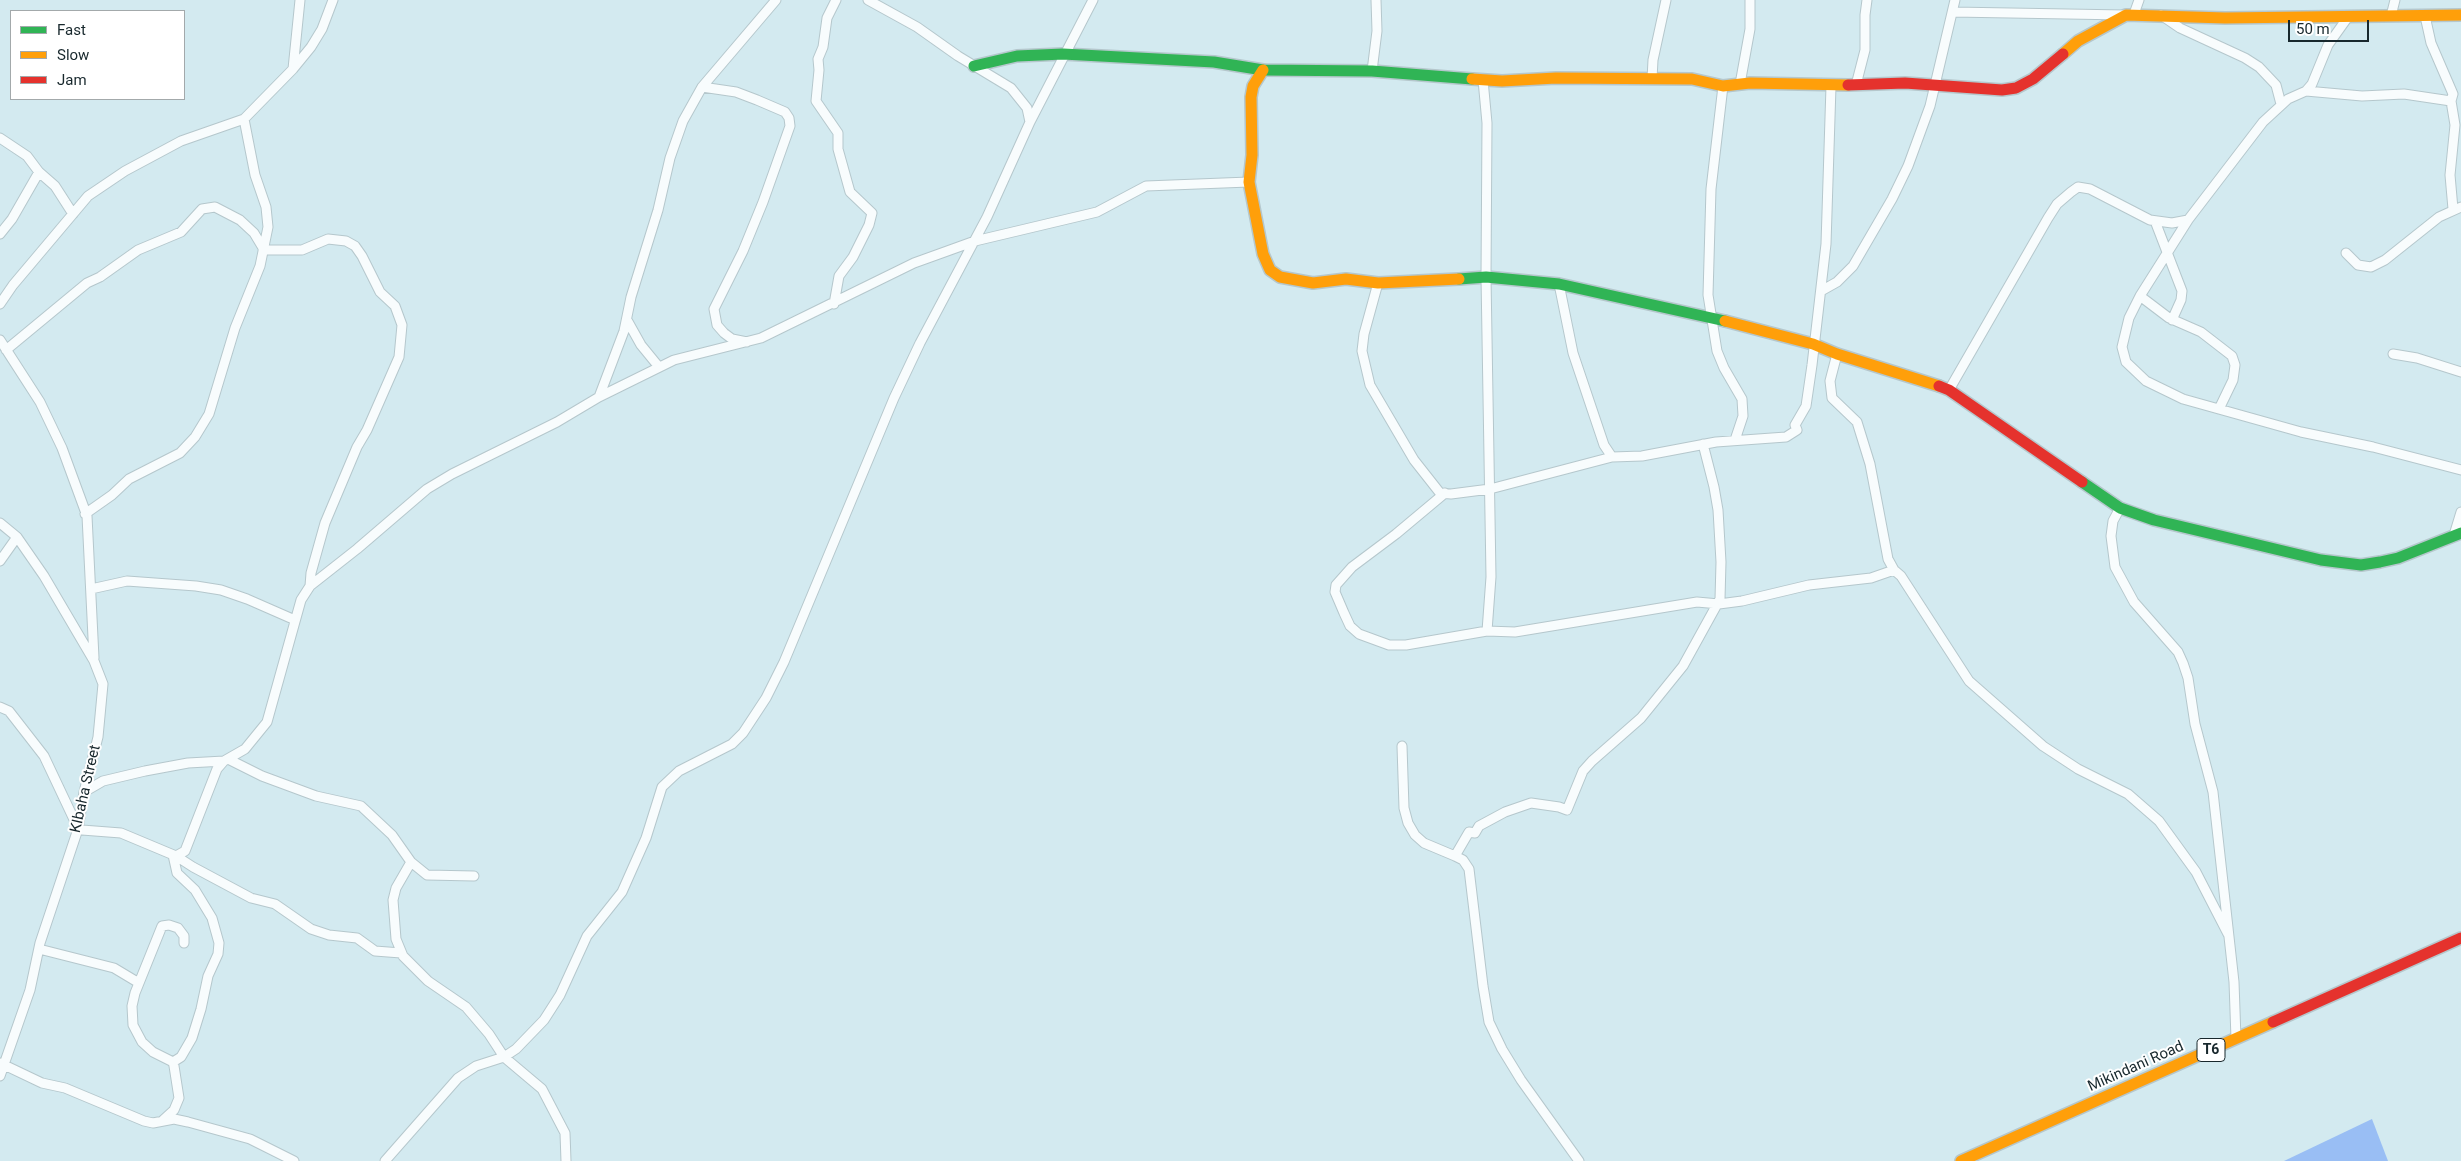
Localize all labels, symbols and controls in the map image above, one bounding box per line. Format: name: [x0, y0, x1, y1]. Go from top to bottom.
legend: [10, 10, 185, 100]
scale bar: [2291, 10, 2372, 42]
text: 50 m: [2296, 20, 2330, 38]
text: Fast: [57, 21, 86, 39]
text: Slow: [57, 46, 89, 64]
text: Jam: [57, 71, 87, 89]
street label: KIbaha Street: [67, 743, 105, 835]
street label: Mikindani Road: [2085, 1038, 2187, 1096]
road number: T6: [2197, 1038, 2225, 1062]

